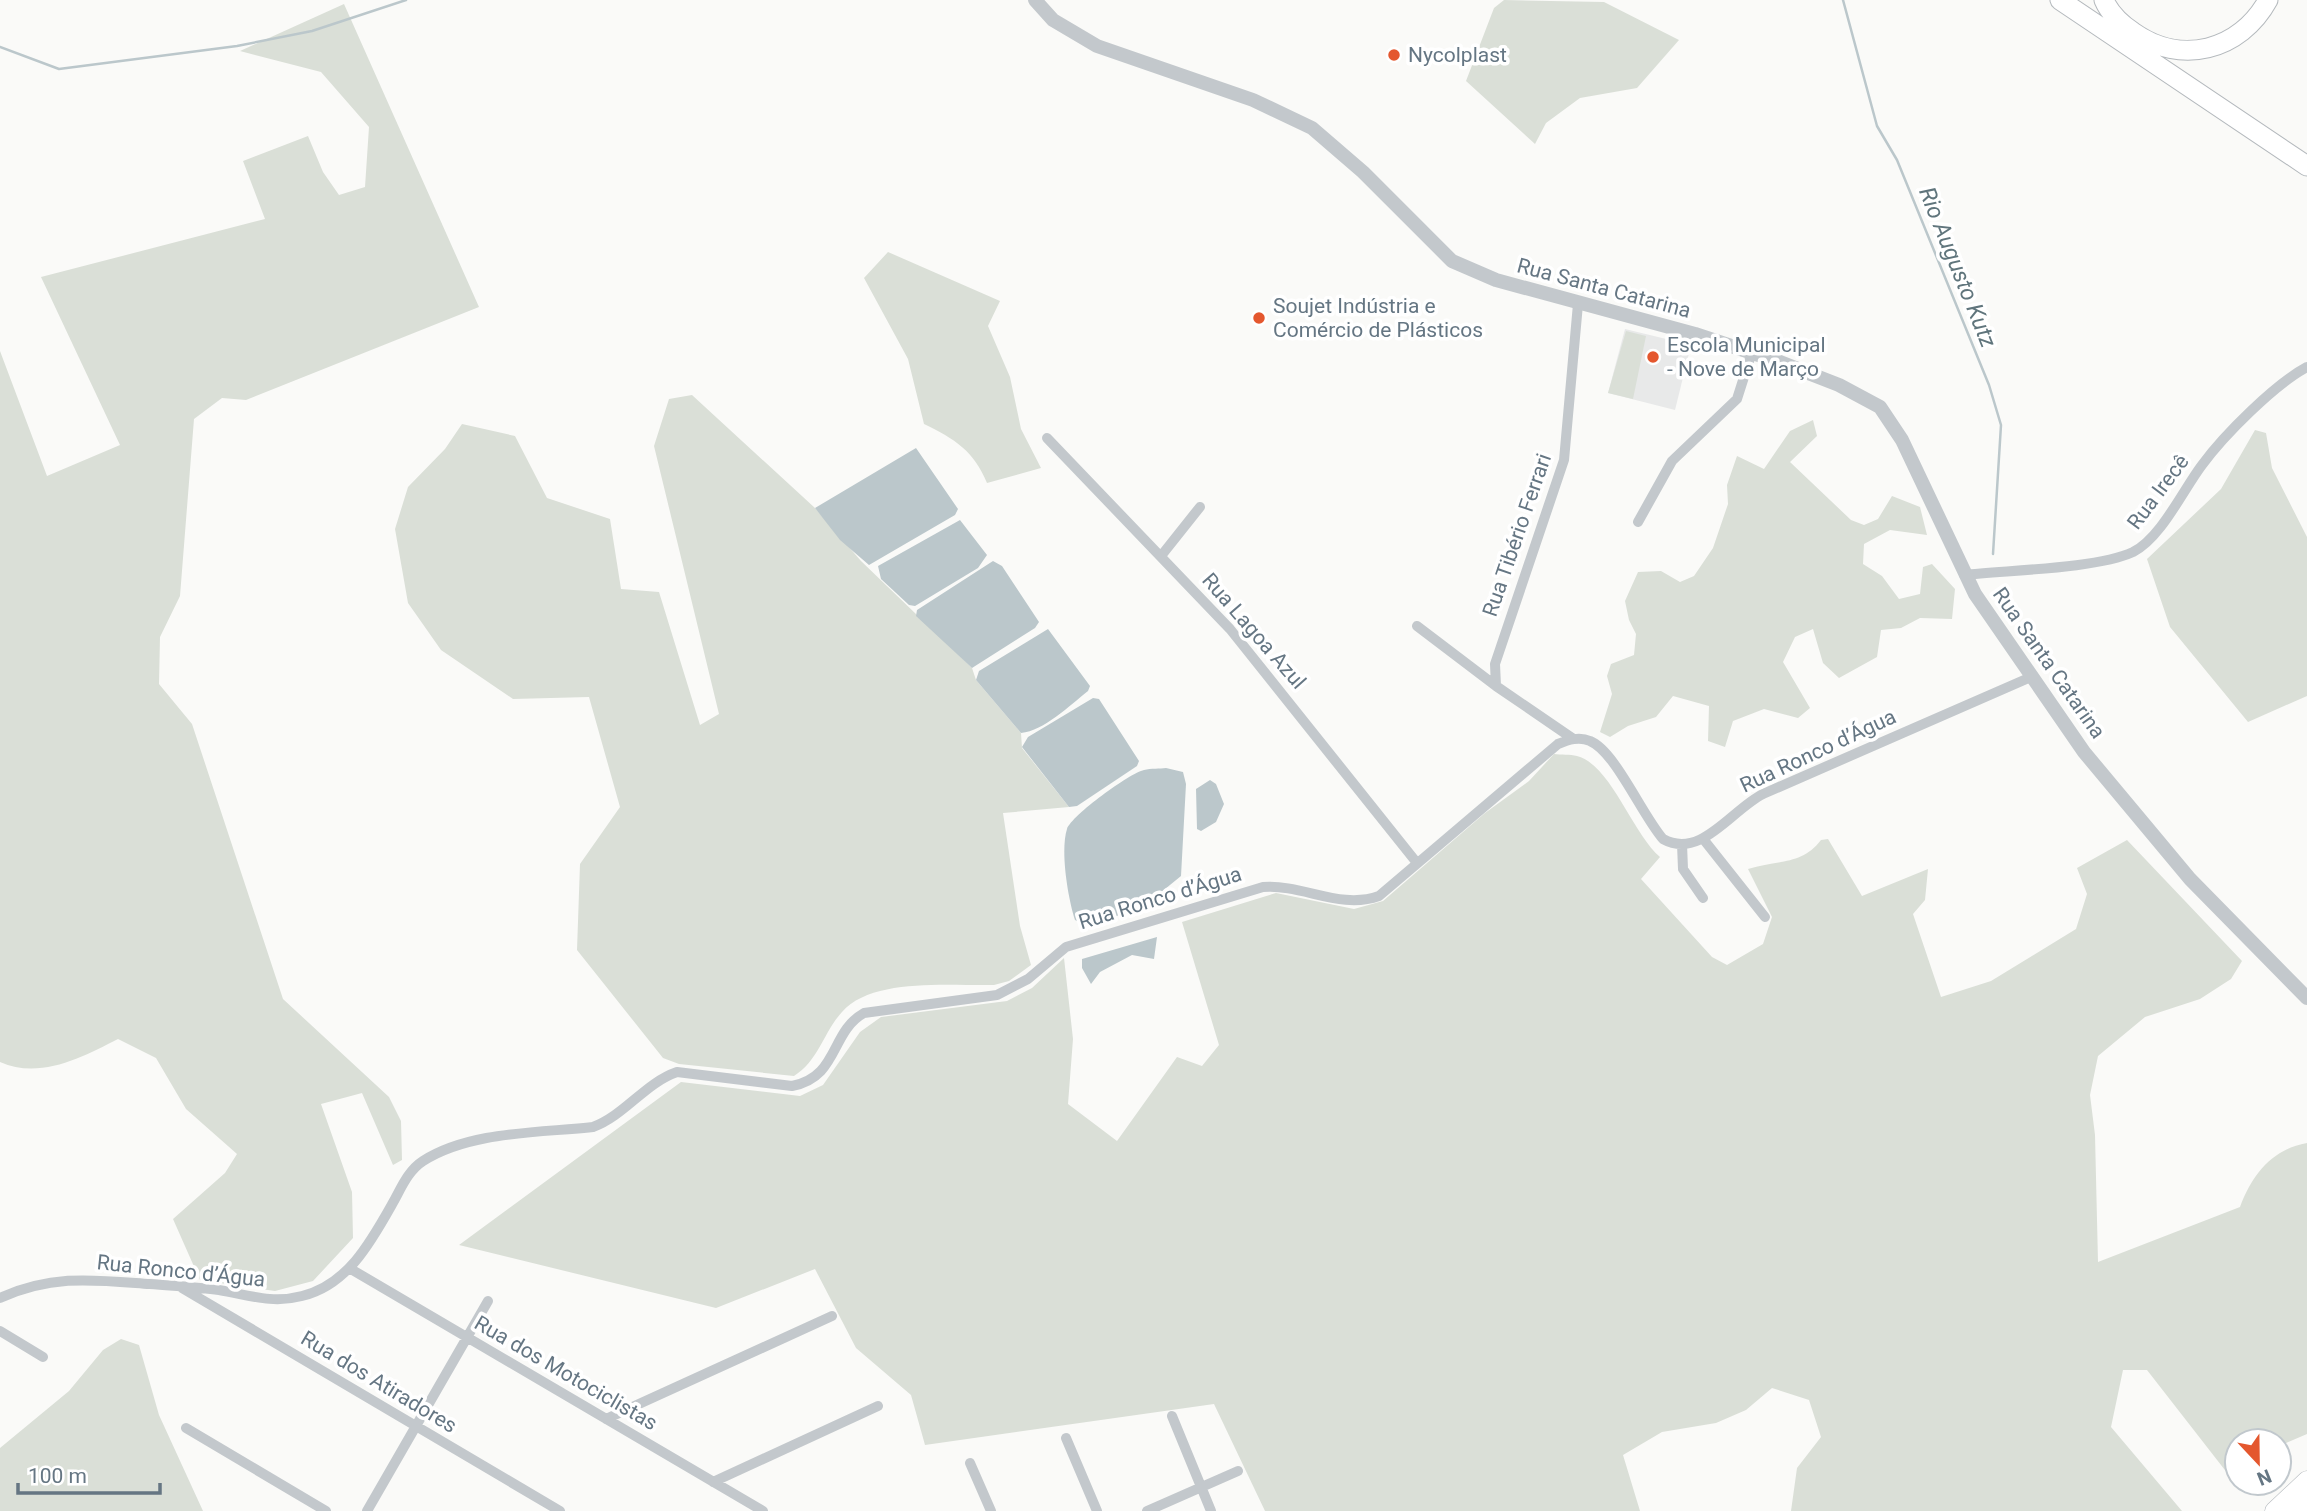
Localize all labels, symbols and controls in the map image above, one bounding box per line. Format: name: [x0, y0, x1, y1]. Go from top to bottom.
place label: Nycolplast: [1408, 43, 1507, 67]
marker: Nycolplast: [1386, 47, 1402, 63]
water label: Rio Augusto Kutz: [1913, 183, 2002, 351]
street label: Rua Santa Catarina: [1515, 253, 1693, 323]
place label: Soujet Indústria e Comércio de Plásticos: [1273, 294, 1483, 342]
marker: Soujet Indústria e Comércio de Plásticos: [1251, 310, 1267, 326]
place label: Escola Municipal - Nove de Março: [1667, 333, 1826, 381]
marker: Escola Municipal - Nove de Março: [1645, 349, 1661, 365]
street label: Rua Tibério Ferrari: [1478, 450, 1556, 620]
street label: Rua Irecê: [2122, 450, 2194, 534]
street label: Rua Lagoa Azul: [1197, 568, 1311, 694]
street label: Rua Santa Catarina: [1988, 583, 2110, 743]
street label: Rua Ronco d’Água: [1736, 704, 1900, 798]
street label: Rua Ronco d’Água: [1076, 862, 1244, 934]
street label: Rua Ronco d’Água: [96, 1250, 266, 1292]
street label: Rua dos Motociclistas: [470, 1311, 662, 1435]
street label: Rua dos Atiradores: [297, 1326, 461, 1438]
north arrow: [2223, 1427, 2293, 1497]
scale bar: [18, 1452, 159, 1496]
text: 100 m: [28, 1464, 87, 1488]
text: N: [2254, 1464, 2275, 1490]

